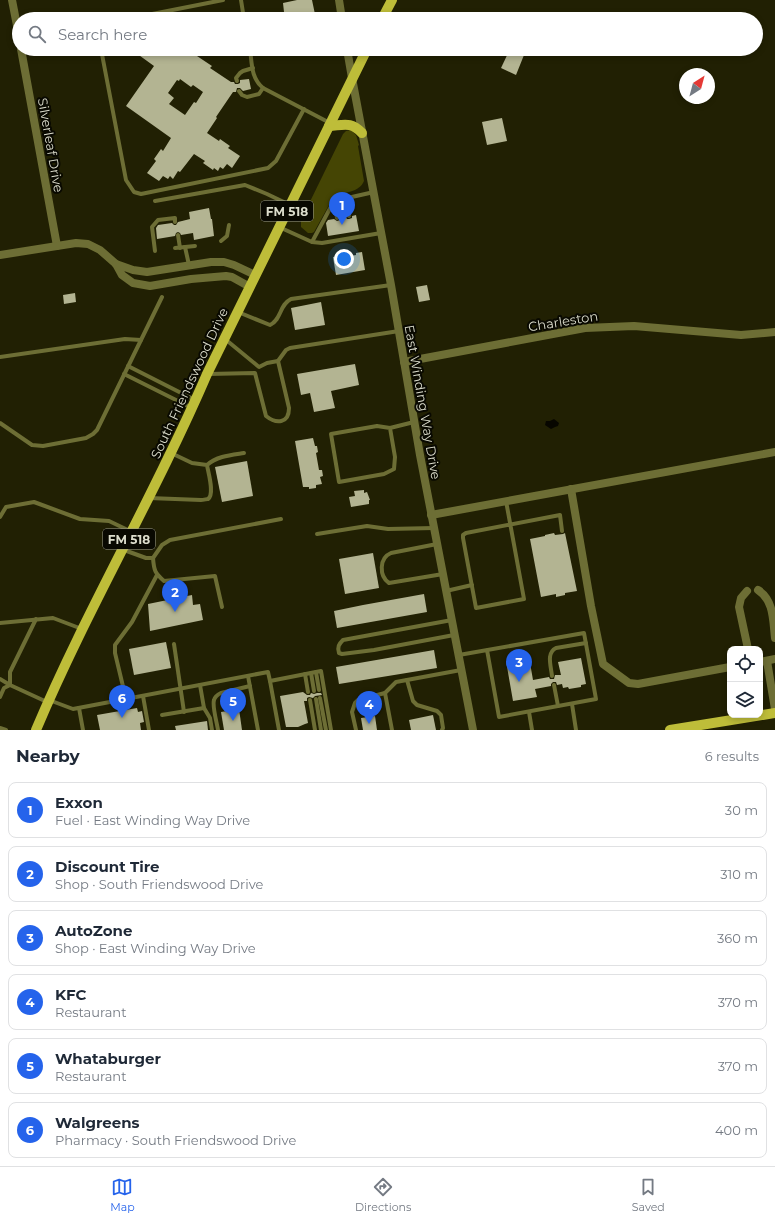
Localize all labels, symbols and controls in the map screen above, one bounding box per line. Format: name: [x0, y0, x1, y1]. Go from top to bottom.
search box: [12, 12, 763, 56]
icon: search: [26, 23, 48, 45]
text: Search here: [58, 25, 147, 44]
north arrow: [679, 68, 715, 104]
street label: Silverleaf Drive: [35, 97, 67, 194]
pin: 1: [329, 192, 355, 225]
road number: FM 518: [261, 201, 313, 221]
your location: [334, 249, 354, 269]
street label: South Friendswood Drive: [147, 305, 231, 461]
street label: Charleston: [527, 308, 599, 334]
street label: East Winding Way Drive: [402, 323, 445, 481]
road number: FM 518: [103, 529, 155, 549]
pin: 2: [162, 579, 188, 612]
map controls: [727, 646, 763, 718]
button: locate: [727, 646, 763, 682]
pin: 3: [506, 649, 532, 682]
button: layers: [727, 682, 763, 718]
pin: 6: [109, 685, 135, 718]
pin: 5: [220, 688, 246, 721]
pin: 4: [356, 691, 382, 724]
text: Nearby: [16, 746, 80, 766]
text: 6 results: [705, 748, 759, 764]
text: Exxon: [55, 793, 103, 812]
text: 1: [27, 802, 33, 818]
text: 30 m: [725, 802, 758, 818]
text: Fuel · East Winding Way Drive: [55, 812, 250, 828]
text: Discount Tire: [55, 857, 159, 876]
text: 2: [26, 866, 34, 882]
text: 310 m: [720, 866, 758, 882]
text: Shop · South Friendswood Drive: [55, 876, 263, 892]
text: AutoZone: [55, 921, 132, 940]
text: 3: [26, 930, 34, 946]
text: 360 m: [717, 930, 758, 946]
text: Shop · East Winding Way Drive: [55, 940, 256, 956]
text: KFC: [55, 985, 86, 1004]
text: 4: [26, 994, 34, 1010]
text: 370 m: [718, 994, 758, 1010]
text: Restaurant: [55, 1004, 126, 1020]
text: Whataburger: [55, 1049, 161, 1068]
text: 5: [26, 1058, 34, 1074]
text: 370 m: [718, 1058, 758, 1074]
text: Restaurant: [55, 1068, 126, 1084]
text: Walgreens: [55, 1113, 140, 1132]
text: 6: [26, 1122, 34, 1138]
text: 400 m: [715, 1122, 758, 1138]
text: Pharmacy · South Friendswood Drive: [55, 1132, 296, 1148]
tab: Map: [110, 1176, 135, 1214]
tab: Directions: [355, 1176, 411, 1214]
tab: Saved: [632, 1176, 665, 1214]

